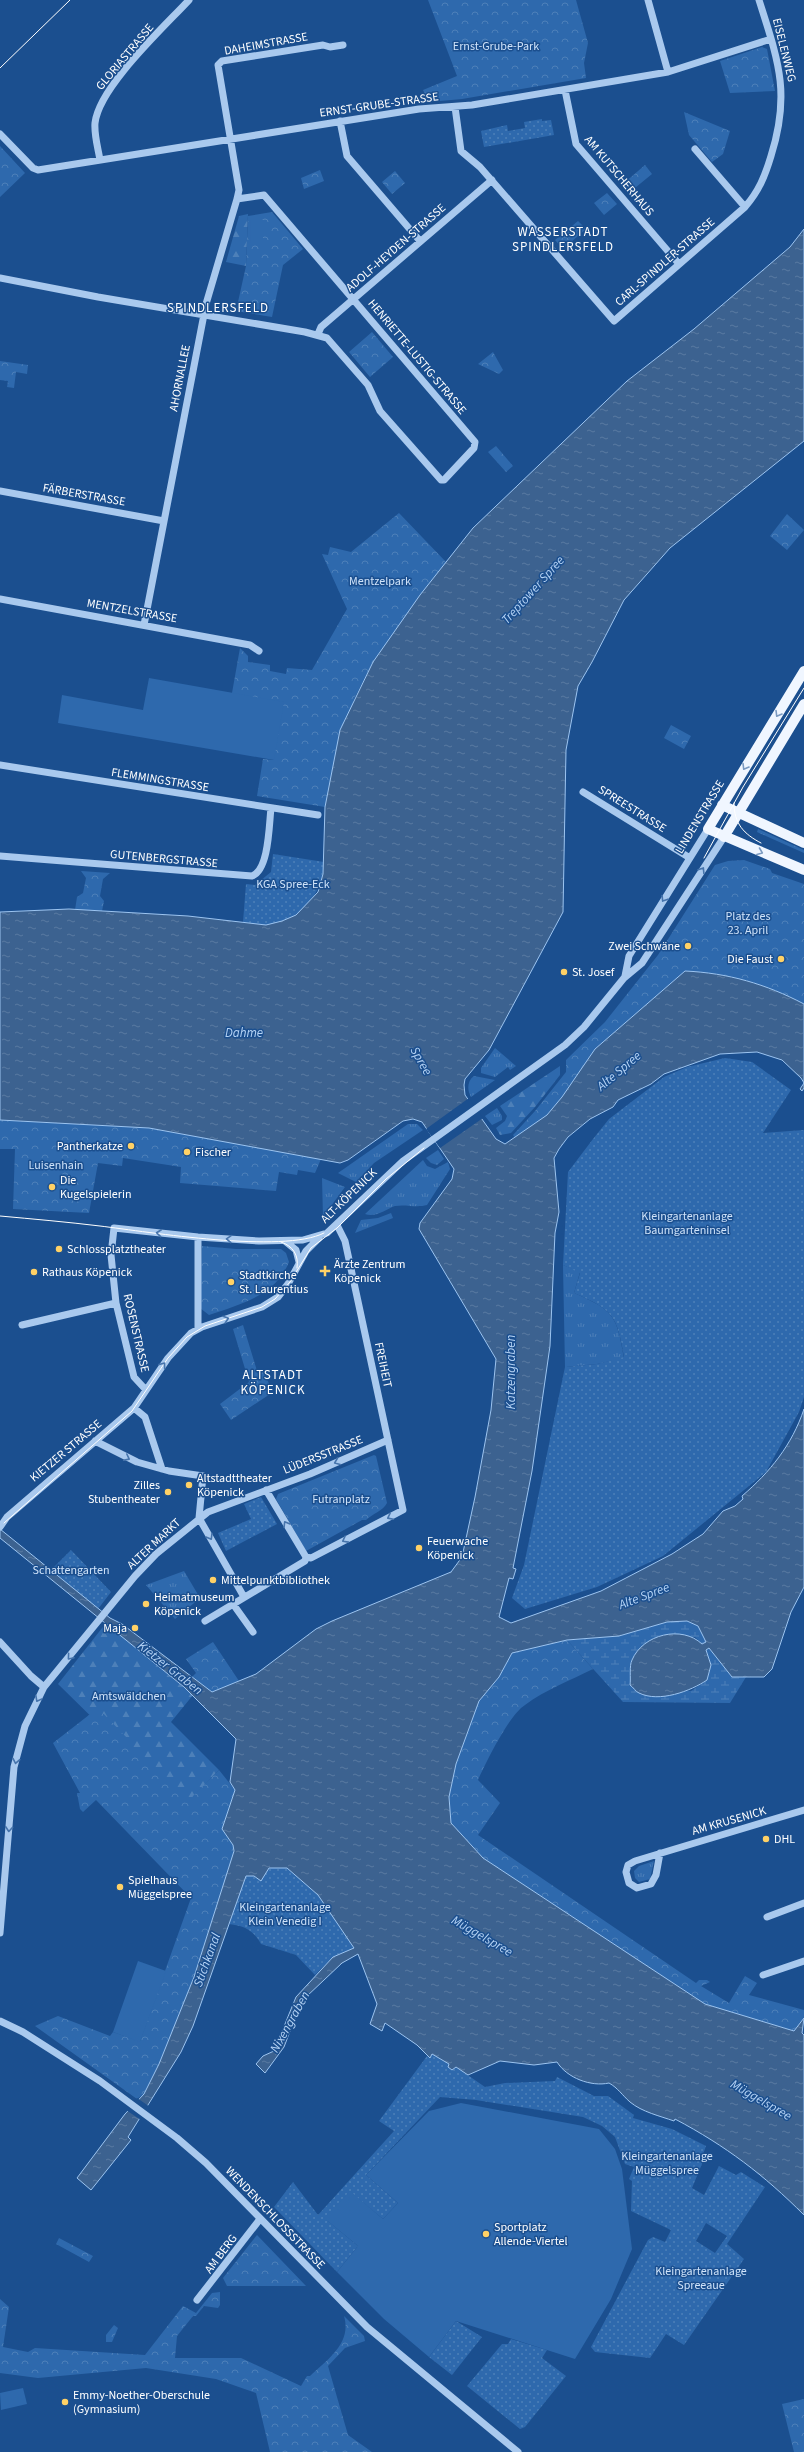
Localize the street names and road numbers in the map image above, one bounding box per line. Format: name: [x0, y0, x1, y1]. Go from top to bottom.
street label: EISELENWEG: [768, 16, 800, 84]
street label: GLORIASTRASSE: [92, 20, 158, 94]
street label: DAHEIMSTRASSE: [223, 28, 309, 60]
street label: ERNST-GRUBE-STRASSE: [318, 88, 440, 122]
street label: AM KUTSCHERHAUS: [580, 132, 658, 220]
street label: ADOLF-HEYDEN-STRASSE: [342, 200, 450, 296]
street label: CARL-SPINDLER-STRASSE: [611, 214, 719, 310]
street label: HENRIETTE-LUSTIG-STRASSE: [364, 296, 470, 418]
street label: AHORNALLEE: [165, 343, 195, 413]
street label: FÄRBERSTRASSE: [41, 479, 127, 511]
street label: MENTZELSTRASSE: [85, 595, 179, 627]
street label: FLEMMINGSTRASSE: [110, 764, 210, 796]
street label: LINDENSTRASSE: [671, 777, 729, 857]
street label: SPREESTRASSE: [595, 781, 669, 837]
street label: GUTENBERGSTRASSE: [109, 846, 219, 872]
street label: ALT-KÖPENICK: [317, 1165, 381, 1227]
street label: ROSENSTRASSE: [119, 1292, 153, 1374]
street label: FREIHEIT: [370, 1341, 396, 1390]
street label: KIETZER STRASSE: [26, 1416, 106, 1486]
street label: LÜDERSSTRASSE: [281, 1431, 365, 1479]
street label: ALTER MARKT: [123, 1514, 185, 1573]
street label: AM KRUSENICK: [690, 1802, 768, 1840]
street label: WENDENSCHLOSSSTRASSE: [221, 2163, 329, 2273]
street label: AM BERG: [201, 2231, 241, 2277]

